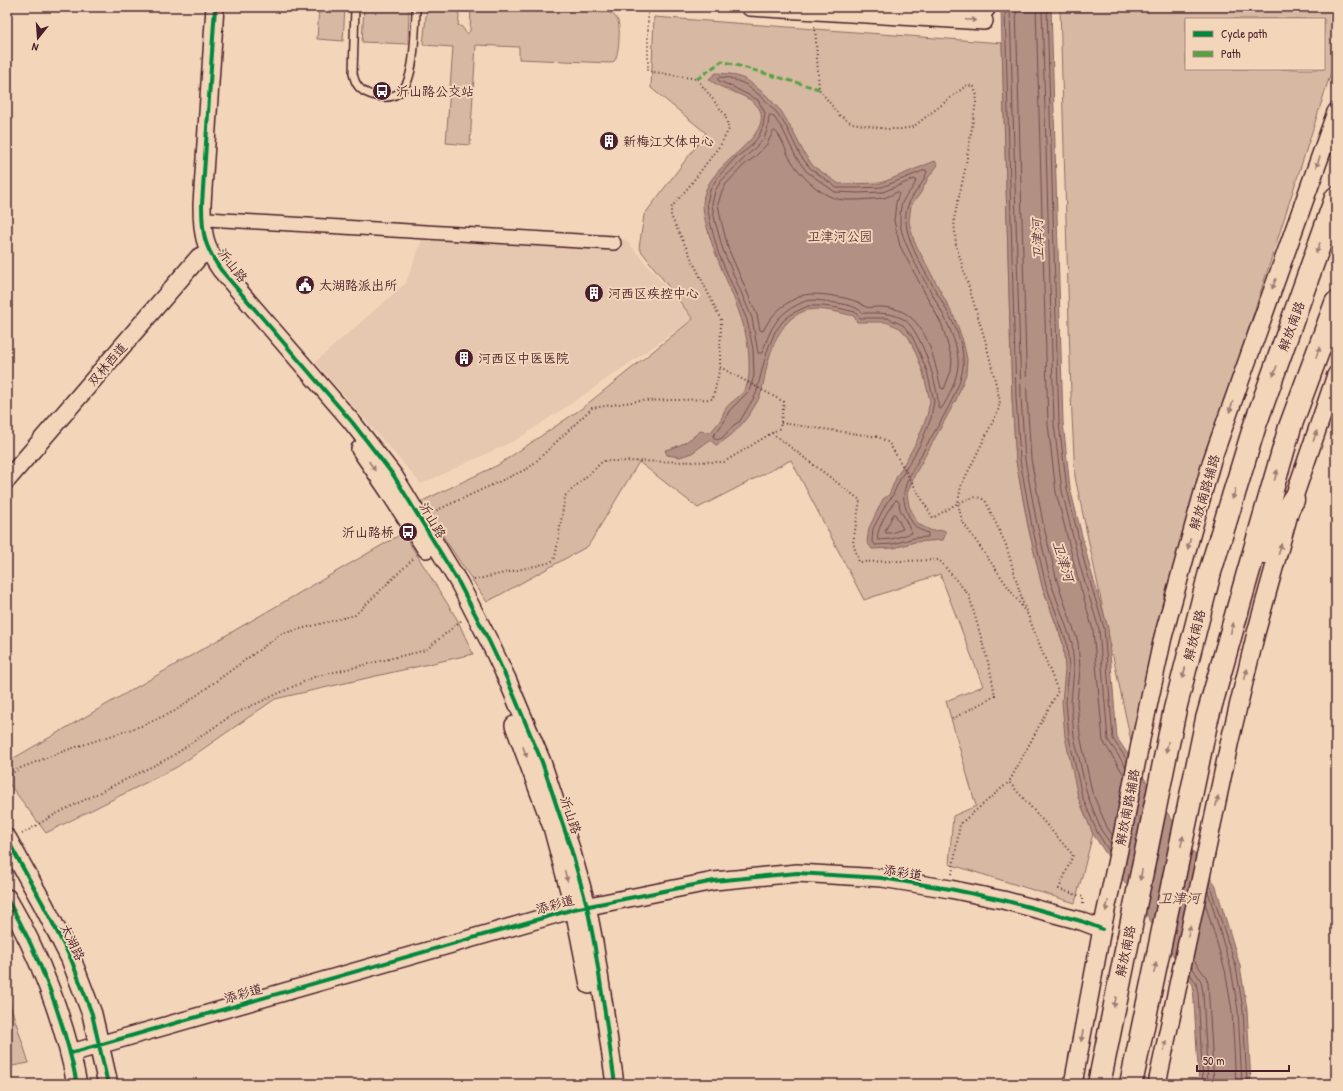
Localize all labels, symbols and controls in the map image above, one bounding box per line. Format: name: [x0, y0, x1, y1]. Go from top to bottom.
one-way arrow: [965, 17, 978, 23]
north arrow: [18, 18, 58, 58]
legend: [1185, 18, 1325, 70]
text: Cycle path: [1221, 25, 1267, 42]
text: N: [30, 40, 40, 55]
text: Path: [1221, 45, 1241, 62]
bus stop icon: 沂山路公交站: [371, 80, 393, 102]
place label: 沂山路公交站: [396, 82, 474, 100]
building icon: 新梅江文体中心: [598, 130, 620, 152]
place label: 新梅江文体中心: [623, 132, 714, 150]
one-way arrow: [1314, 156, 1320, 168]
water label: 卫津河: [1027, 217, 1047, 261]
park label: 卫津河公园: [807, 227, 873, 245]
one-way arrow: [1315, 242, 1321, 254]
street label: 沂山路: [214, 244, 252, 286]
public building icon: 太湖路派出所: [294, 274, 316, 296]
place label: 太湖路派出所: [319, 276, 397, 294]
one-way arrow: [1271, 278, 1277, 290]
building icon: 河西区疾控中心: [583, 282, 605, 304]
place label: 河西区疾控中心: [608, 284, 699, 302]
street label: 解放南路: [1274, 298, 1308, 354]
street label: 双林西道: [83, 338, 131, 390]
one-way arrow: [1315, 346, 1321, 358]
building icon: 河西区中医医院: [453, 347, 475, 369]
place label: 河西区中医医院: [478, 349, 569, 367]
one-way arrow: [1271, 365, 1277, 377]
one-way arrow: [1228, 401, 1234, 413]
one-way arrow: [1312, 430, 1318, 442]
street label: 解放南路辅路: [1185, 452, 1223, 532]
one-way arrow: [368, 460, 376, 471]
one-way arrow: [1273, 469, 1279, 481]
one-way arrow: [1231, 488, 1237, 500]
street label: 沂山路: [415, 499, 451, 541]
bus stop icon: 沂山路桥: [397, 521, 419, 543]
place label: 沂山路桥: [342, 523, 394, 541]
water label: 卫津河: [1049, 538, 1080, 586]
one-way arrow: [1186, 539, 1192, 551]
one-way arrow: [1277, 542, 1283, 554]
street label: 解放南路: [1179, 608, 1209, 662]
one-way arrow: [1230, 621, 1236, 634]
one-way arrow: [1181, 667, 1187, 679]
one-way arrow: [1244, 668, 1250, 680]
one-way arrow: [1164, 741, 1170, 754]
one-way arrow: [522, 747, 528, 759]
street label: 解放南路辅路: [1111, 767, 1143, 847]
street label: 沂山路: [556, 794, 586, 836]
one-way arrow: [1215, 795, 1221, 807]
one-way arrow: [1179, 835, 1185, 847]
street label: 添彩道: [882, 860, 924, 884]
one-way arrow: [563, 869, 569, 882]
one-way arrow: [1137, 869, 1143, 881]
water label: 卫津河: [1158, 888, 1202, 907]
street label: 添彩道: [534, 890, 576, 918]
one-way arrow: [1103, 900, 1109, 913]
street label: 太湖路: [56, 921, 90, 963]
street label: 解放南路: [1111, 924, 1139, 978]
one-way arrow: [1186, 925, 1192, 937]
one-way arrow: [1152, 962, 1158, 975]
street label: 添彩道: [222, 979, 264, 1007]
one-way arrow: [1111, 996, 1117, 1008]
one-way arrow: [1079, 1030, 1085, 1042]
one-way arrow: [1162, 1040, 1168, 1052]
scale bar: [1197, 1047, 1289, 1073]
text: 50 m: [1203, 1052, 1224, 1069]

